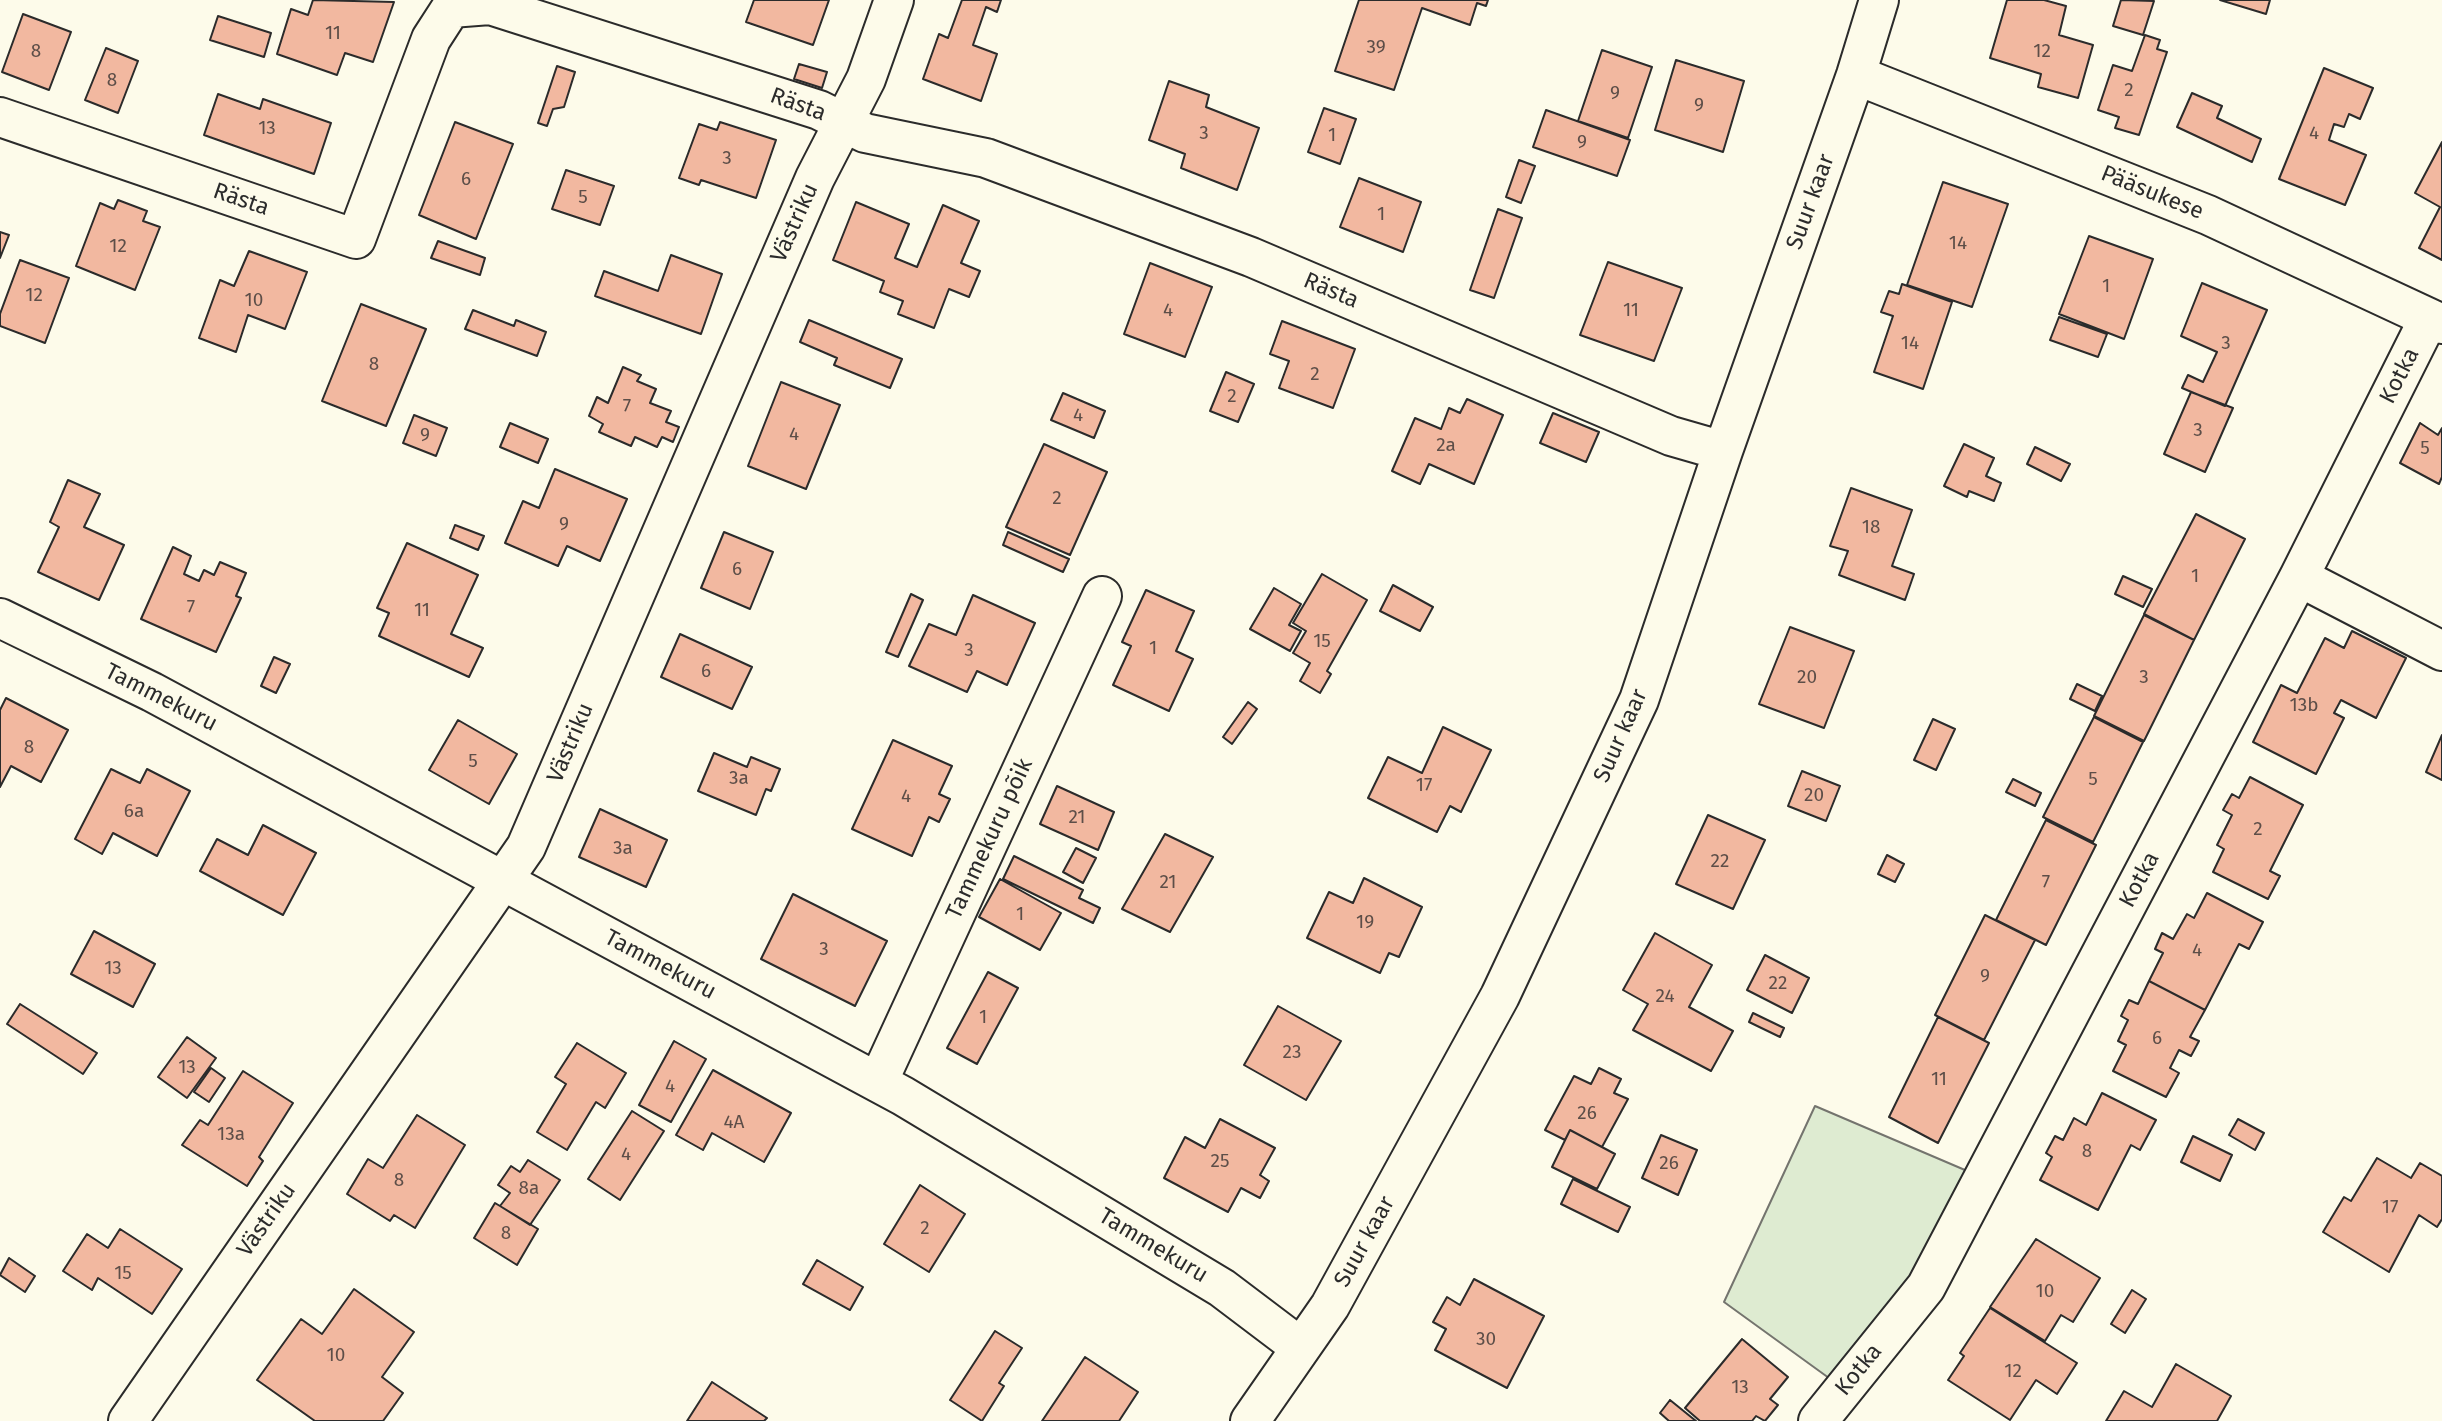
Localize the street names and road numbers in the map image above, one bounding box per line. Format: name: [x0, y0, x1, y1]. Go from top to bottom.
street label: Rästa: [766, 82, 830, 128]
street label: Suur kaar: [1781, 151, 1841, 253]
street label: Pääsukese: [2097, 160, 2207, 226]
street label: Rästa: [209, 178, 273, 222]
street label: Västriku: [765, 179, 825, 267]
street label: Rästa: [1299, 267, 1363, 315]
street label: Kotka: [2374, 343, 2426, 409]
street label: Tammekuru: [100, 658, 222, 738]
street label: Suur kaar: [1588, 685, 1654, 787]
street label: Västriku: [542, 699, 600, 787]
street label: Tammekuru põik: [941, 754, 1039, 924]
street label: Kotka: [2114, 848, 2166, 912]
street label: Tammekuru: [599, 924, 721, 1006]
street label: Västriku: [232, 1178, 302, 1262]
street label: Suur kaar: [1329, 1192, 1401, 1292]
street label: Tammekuru: [1093, 1203, 1213, 1289]
street label: Kotka: [1830, 1338, 1888, 1402]

